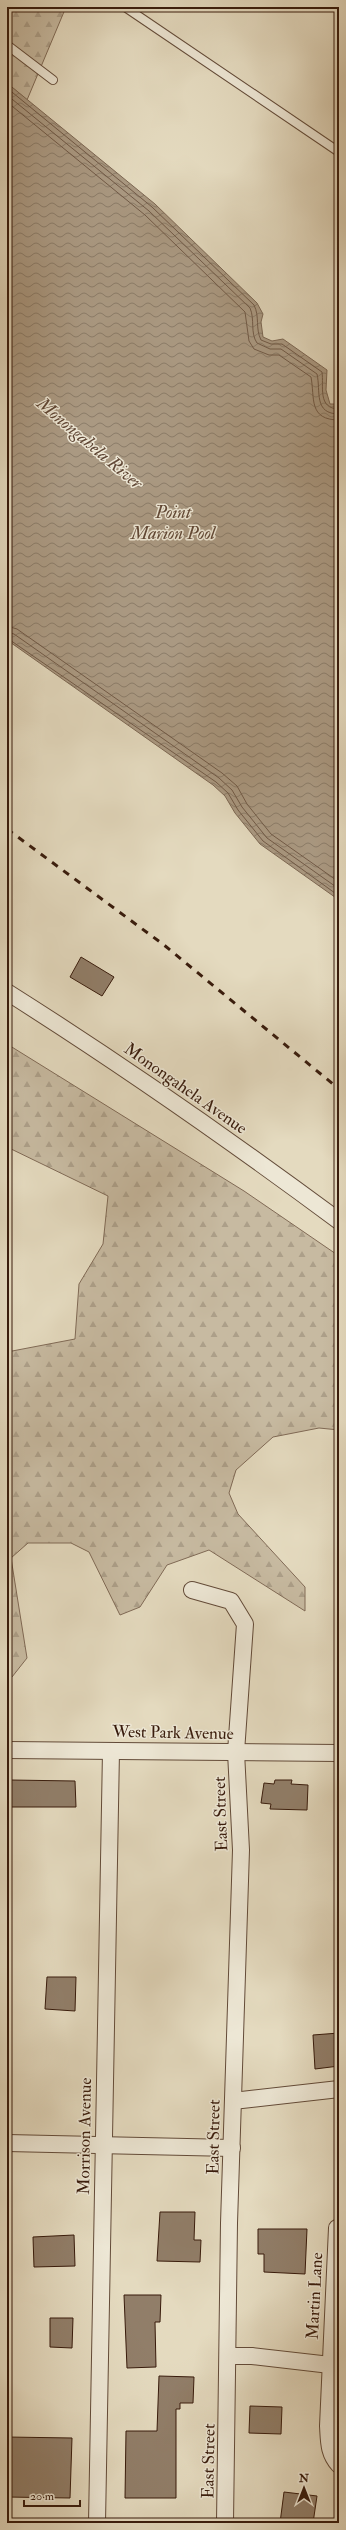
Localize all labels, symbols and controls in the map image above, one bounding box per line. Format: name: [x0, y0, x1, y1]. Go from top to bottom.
water label: Monongahela River: [31, 392, 148, 495]
water label: Point Marion Pool: [130, 501, 217, 545]
street label: Monongahela Avenue: [120, 1038, 251, 1139]
street label: West Park Avenue: [111, 1721, 234, 1744]
street label: East Street: [209, 1776, 232, 1852]
street label: Morrison Avenue: [73, 2077, 96, 2195]
street label: East Street: [202, 2099, 225, 2175]
street label: Martin Lane: [302, 2252, 327, 2340]
street label: East Street: [197, 2423, 220, 2499]
north arrow: [284, 2468, 324, 2508]
text: N: [298, 2472, 310, 2485]
scale bar: [24, 2482, 80, 2508]
text: 20 m: [30, 2489, 55, 2504]

